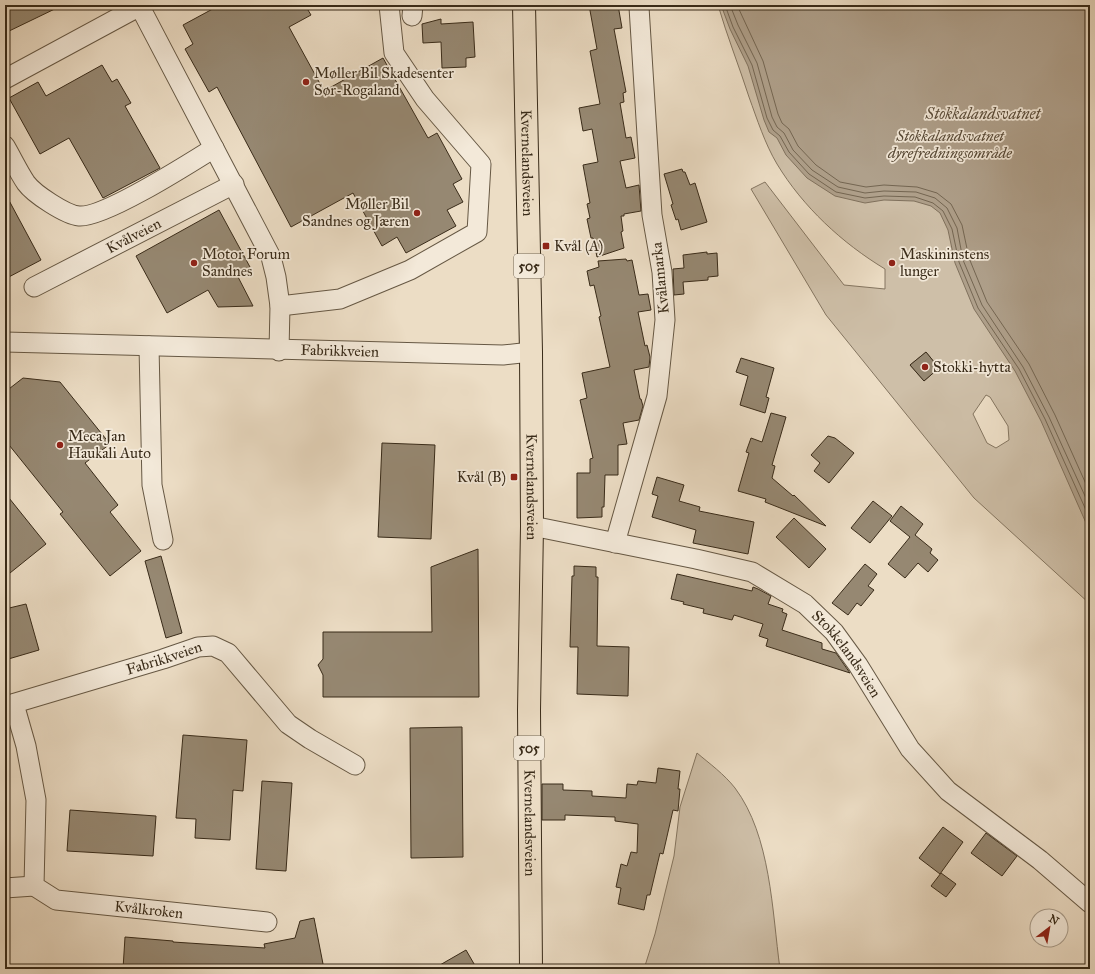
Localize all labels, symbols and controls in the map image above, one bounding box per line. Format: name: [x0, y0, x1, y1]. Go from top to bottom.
place label: Møller Bil Skadesenter Sør-Rogaland: [314, 64, 454, 99]
marker: Møller Bil Skadesenter Sør-Rogaland: [301, 77, 311, 87]
water label: Stokkalandsvatnet: [925, 104, 1042, 123]
street label: Kvernelandsveien: [517, 109, 537, 216]
park label: Stokkalandsvatnet dyrefredningsområde: [887, 127, 1012, 162]
place label: Møller Bil Sandnes og Jæren: [302, 195, 410, 231]
marker: Møller Bil Sandnes og Jæren: [412, 208, 422, 218]
street label: Kvålveien: [103, 214, 164, 257]
place label: Kvål (A): [554, 237, 603, 256]
marker: Kvål (A): [541, 241, 551, 251]
street label: Kvålamarka: [647, 241, 673, 315]
place label: Motor Forum Sandnes: [202, 245, 291, 280]
place label: Maskininstens lunger: [900, 245, 989, 280]
road number: 505: [514, 254, 544, 278]
marker: Motor Forum Sandnes: [189, 258, 199, 268]
marker: Maskininstens lunger: [887, 258, 897, 268]
street label: Fabrikkveien: [300, 341, 379, 361]
place label: Stokki-hytta: [933, 358, 1011, 376]
marker: Stokki-hytta: [920, 362, 930, 372]
place label: Meca Jan Haukali Auto: [68, 427, 151, 462]
street label: Kvernelandsveien: [522, 434, 541, 540]
marker: Meca Jan Haukali Auto: [55, 440, 65, 450]
place label: Kvål (B): [457, 468, 506, 487]
marker: Kvål (B): [509, 472, 519, 482]
street label: Stokkelandsveien: [808, 606, 885, 701]
street label: Fabrikkveien: [124, 637, 204, 678]
road number: 505: [514, 736, 544, 760]
street label: Kvernelandsveien: [520, 769, 539, 876]
street label: Kvålkroken: [114, 897, 184, 922]
north arrow: [1029, 908, 1069, 948]
text: N: [1047, 912, 1062, 928]

